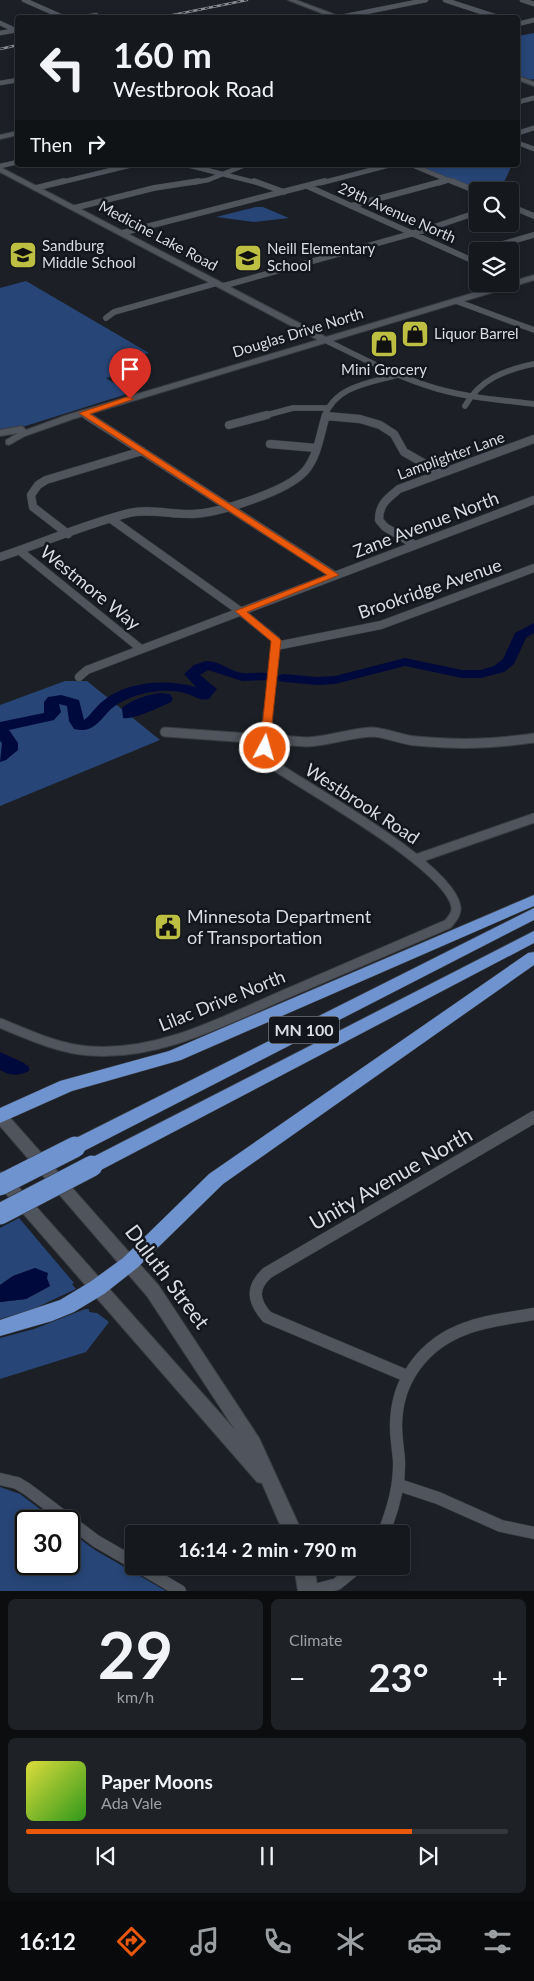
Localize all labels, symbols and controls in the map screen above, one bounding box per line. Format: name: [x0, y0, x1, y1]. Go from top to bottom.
text: 160 m: [113, 33, 212, 75]
icon: left: [30, 35, 95, 100]
text: Westbrook Road: [113, 75, 274, 102]
icon: right: [82, 130, 110, 158]
text: Then: [30, 133, 72, 156]
street label: 29th Avenue North: [336, 178, 459, 246]
map controls: [469, 182, 519, 292]
button: search: [469, 182, 519, 232]
street label: Medicine Lake Road: [96, 196, 221, 274]
place label: Sandburg Middle School: [42, 236, 136, 271]
place label: Neill Elementary School: [267, 239, 376, 274]
school or university icon: Sandburg Middle School: [8, 240, 38, 270]
button: layers: [469, 242, 519, 292]
school or university icon: Neill Elementary School: [233, 243, 263, 273]
street label: Douglas Drive North: [230, 304, 365, 361]
shop icon: Liquor Barrel: [400, 319, 430, 349]
place label: Liquor Barrel: [434, 324, 519, 342]
shop icon: Mini Grocery: [369, 329, 399, 359]
pin: [109, 348, 151, 399]
icon: arrive: [116, 355, 144, 383]
place label: Mini Grocery: [341, 360, 427, 378]
street label: Lamplighter Lane: [395, 427, 507, 483]
street label: Zane Avenue North: [350, 486, 502, 562]
street label: Westmore Way: [36, 540, 146, 635]
street label: Brookridge Avenue: [355, 553, 504, 623]
position arrow: [238, 721, 290, 773]
street label: Westbrook Road: [301, 758, 424, 848]
place label: Minnesota Department of Transportation: [187, 905, 372, 948]
public building icon: Minnesota Department of Transportation: [153, 912, 183, 942]
street label: Lilac Drive North: [155, 965, 288, 1035]
road number: MN 100: [269, 1016, 339, 1044]
street label: Unity Avenue North: [304, 1121, 476, 1234]
street label: Duluth Street: [121, 1219, 216, 1334]
speed limit sign: 30: [15, 1510, 80, 1575]
text: 16:14 · 2 min · 790 m: [178, 1538, 357, 1561]
text: 29: [98, 1615, 173, 1693]
text: Climate: [289, 1630, 342, 1649]
text: 23°: [369, 1654, 428, 1700]
text: −: [289, 1661, 305, 1695]
text: +: [492, 1661, 508, 1695]
text: km/h: [117, 1687, 154, 1706]
text: Paper Moons: [101, 1770, 213, 1793]
text: Ada Vale: [101, 1793, 162, 1812]
icon: previous: [92, 1842, 120, 1870]
icon: pause: [253, 1842, 281, 1870]
icon: next: [414, 1842, 442, 1870]
icon: directions: [114, 1924, 149, 1959]
icon: music: [187, 1924, 222, 1959]
icon: phone: [260, 1924, 295, 1959]
icon: climate: [333, 1924, 368, 1959]
icon: car: [407, 1924, 442, 1959]
icon: filters: [480, 1924, 515, 1959]
text: 16:12: [19, 1928, 76, 1955]

